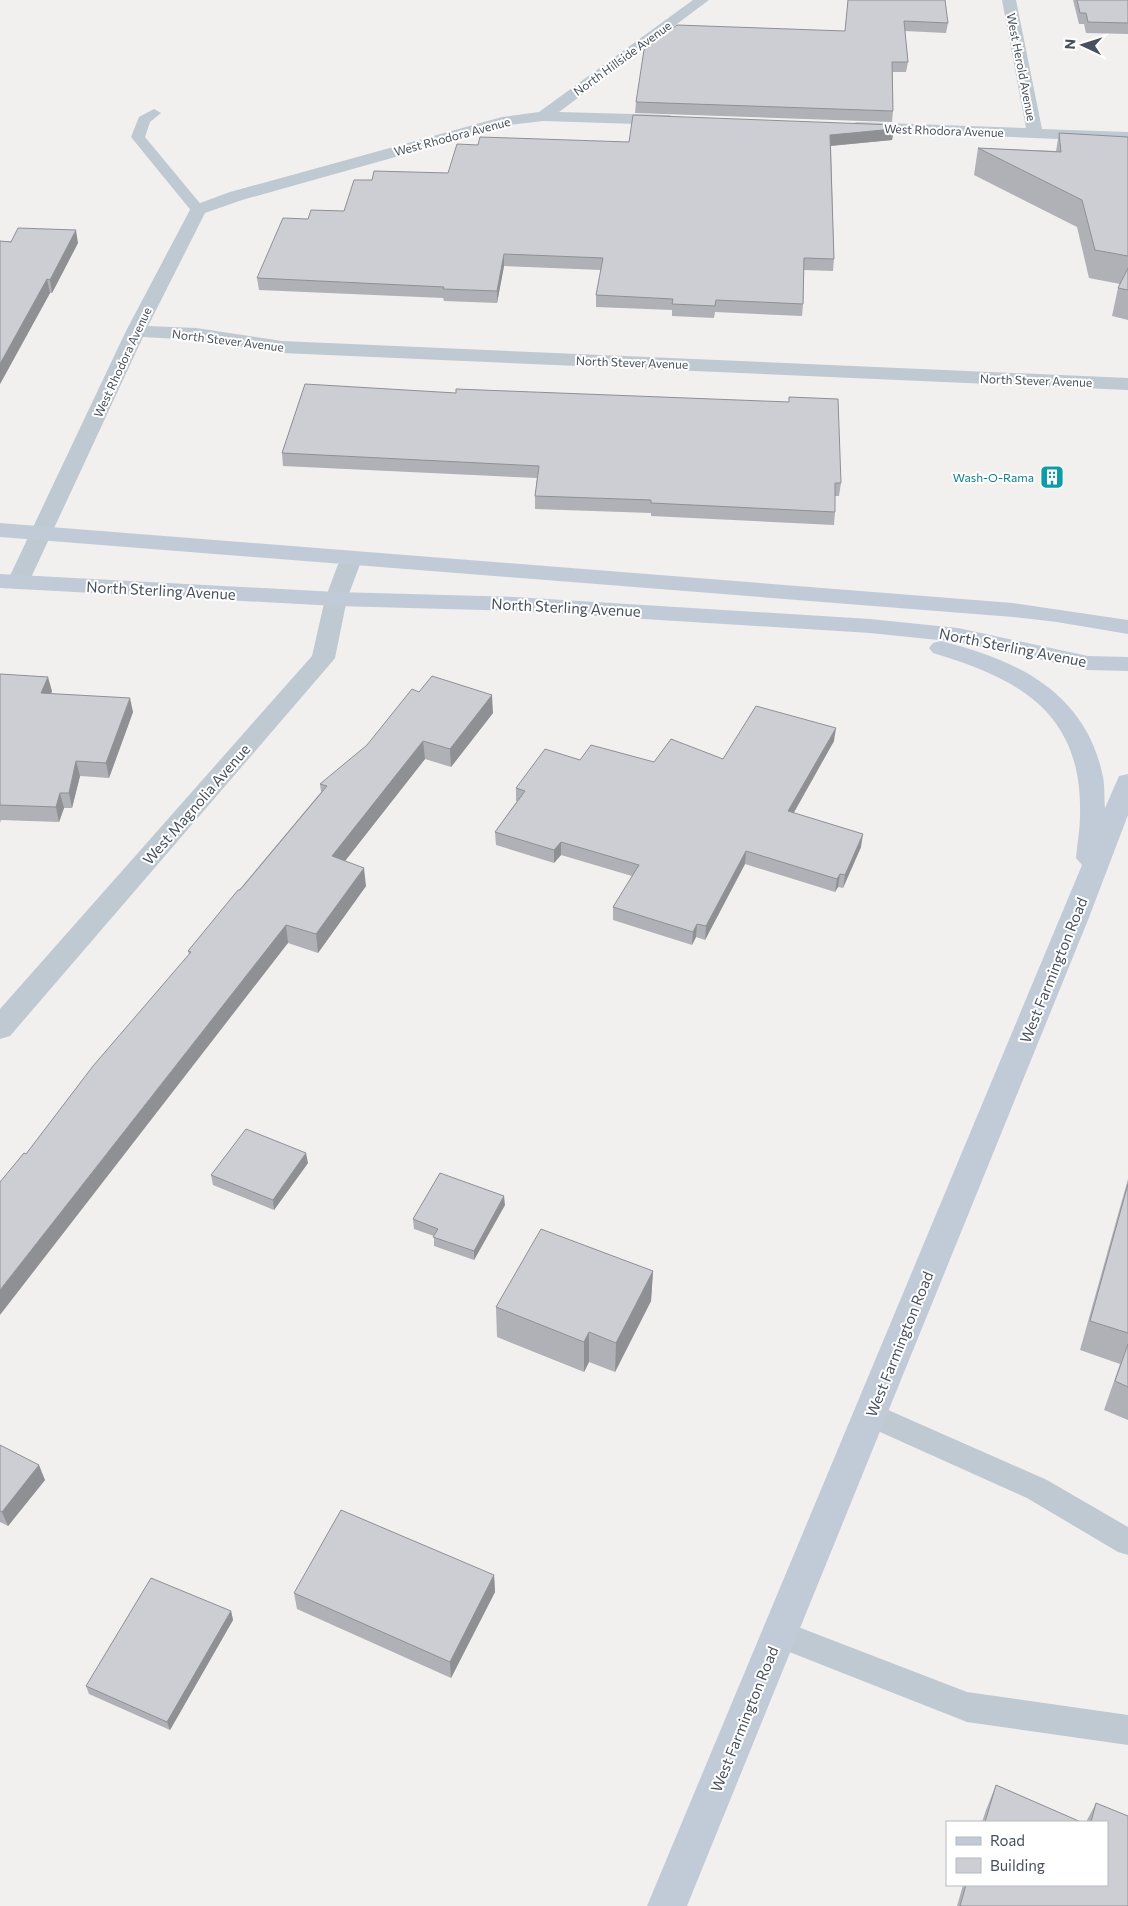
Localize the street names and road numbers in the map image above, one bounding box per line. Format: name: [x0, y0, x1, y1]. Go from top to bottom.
street label: West Herold Avenue: [1005, 12, 1039, 122]
street label: North Hillside Avenue: [570, 18, 674, 98]
street label: West Rhodora Avenue: [392, 114, 512, 158]
street label: West Rhodora Avenue: [884, 121, 1004, 139]
street label: West Rhodora Avenue: [90, 305, 154, 419]
street label: North Stever Avenue: [171, 326, 285, 354]
street label: North Stever Avenue: [576, 353, 688, 371]
street label: North Stever Avenue: [980, 371, 1092, 389]
street label: North Sterling Avenue: [86, 577, 236, 603]
street label: North Sterling Avenue: [491, 594, 641, 620]
street label: North Sterling Avenue: [938, 624, 1088, 670]
street label: West Magnolia Avenue: [139, 740, 253, 868]
street label: West Farmington Road: [1016, 895, 1090, 1045]
street label: West Farmington Road: [862, 1269, 936, 1419]
street label: West Farmington Road: [707, 1644, 781, 1794]

